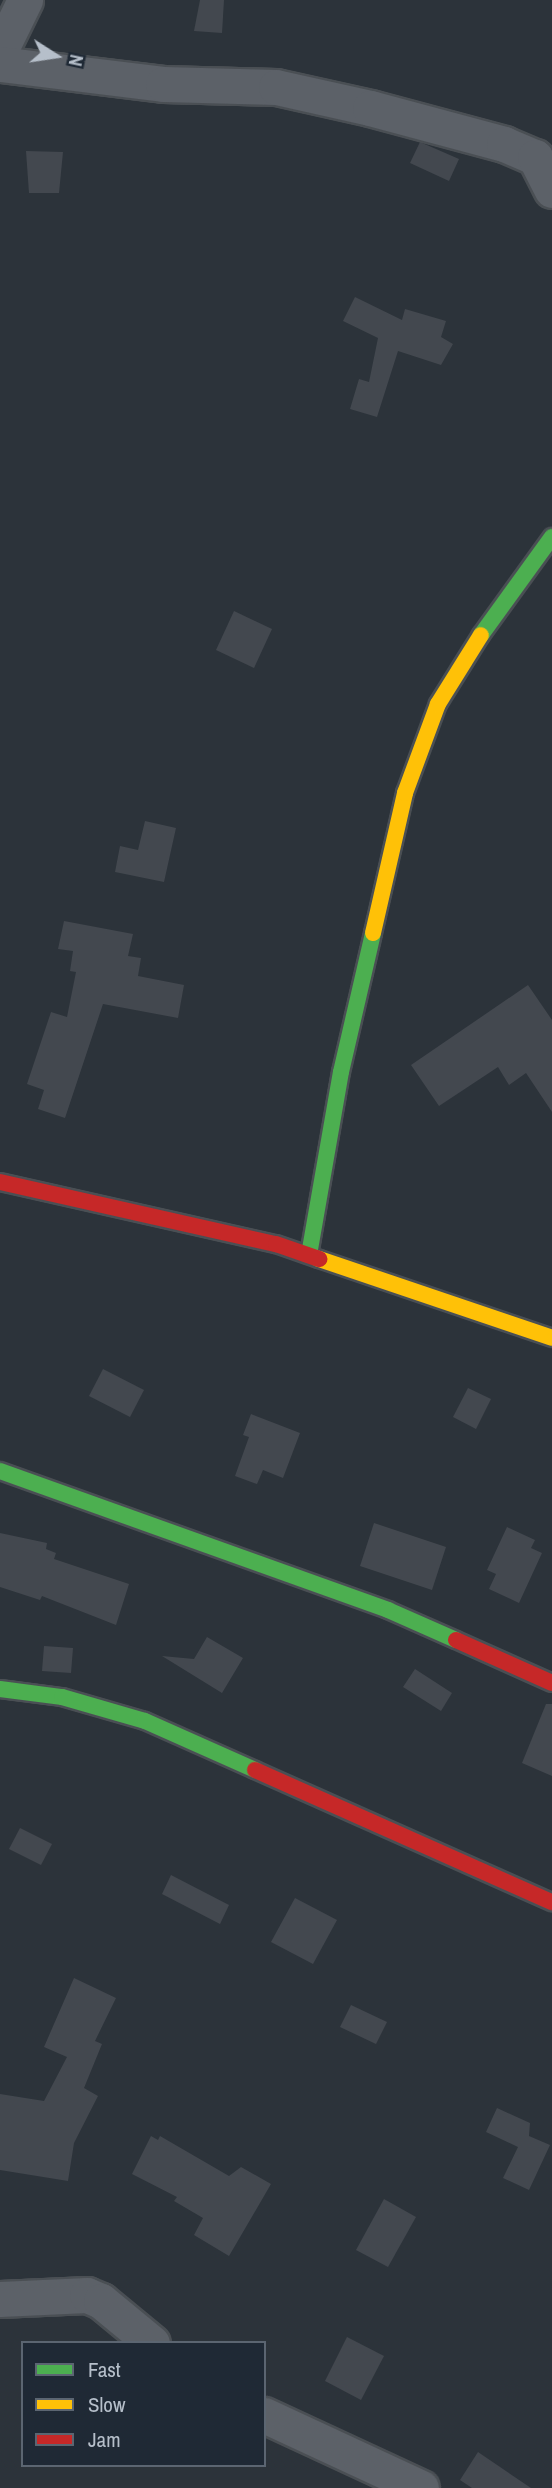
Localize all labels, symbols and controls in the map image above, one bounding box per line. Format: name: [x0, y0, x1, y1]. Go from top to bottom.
north arrow: [21, 21, 91, 91]
text: N: [63, 52, 90, 69]
legend: [21, 2341, 266, 2467]
text: Fast: [88, 2355, 121, 2384]
text: Slow: [88, 2390, 125, 2419]
text: Jam: [88, 2425, 121, 2454]

